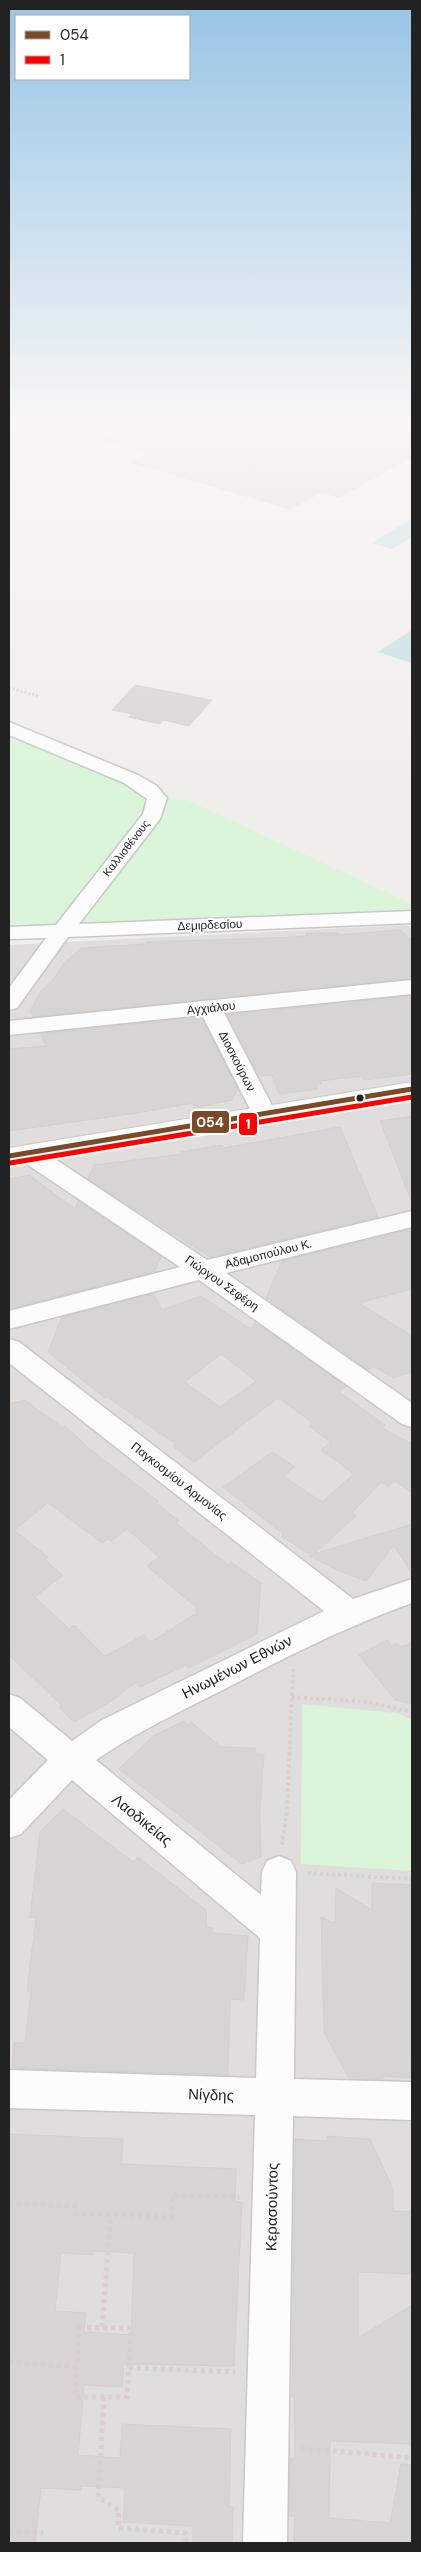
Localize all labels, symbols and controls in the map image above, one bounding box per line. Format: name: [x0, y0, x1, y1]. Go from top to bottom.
legend: [15, 15, 190, 80]
text: 054: [60, 25, 89, 45]
text: 1: [60, 50, 65, 70]
street label: Καλλισθένους: [100, 817, 152, 879]
street label: Δεμιρδεσίου: [177, 916, 243, 934]
street label: Αγχιάλου: [186, 997, 236, 1019]
street label: Διοσκούρων: [215, 1028, 259, 1094]
unlabelled marker: [355, 1093, 365, 1103]
line badge: 054: [191, 1110, 230, 1134]
line badge: 1: [238, 1112, 258, 1136]
text: 054: [196, 1113, 224, 1131]
text: 1: [245, 1115, 251, 1133]
street label: Αδαμοπούλου Κ.: [223, 1235, 313, 1273]
street label: Γιώργου Σεφέρη: [182, 1252, 262, 1314]
street label: Παγκοσμίου Αρμονίας: [128, 1439, 230, 1524]
street label: Ηνωμένων Εθνών: [178, 1631, 296, 1703]
street label: Λαοδικείας: [108, 1790, 176, 1850]
street label: Νίγδης: [188, 2084, 234, 2106]
street label: Κερασούντος: [261, 2163, 283, 2251]

